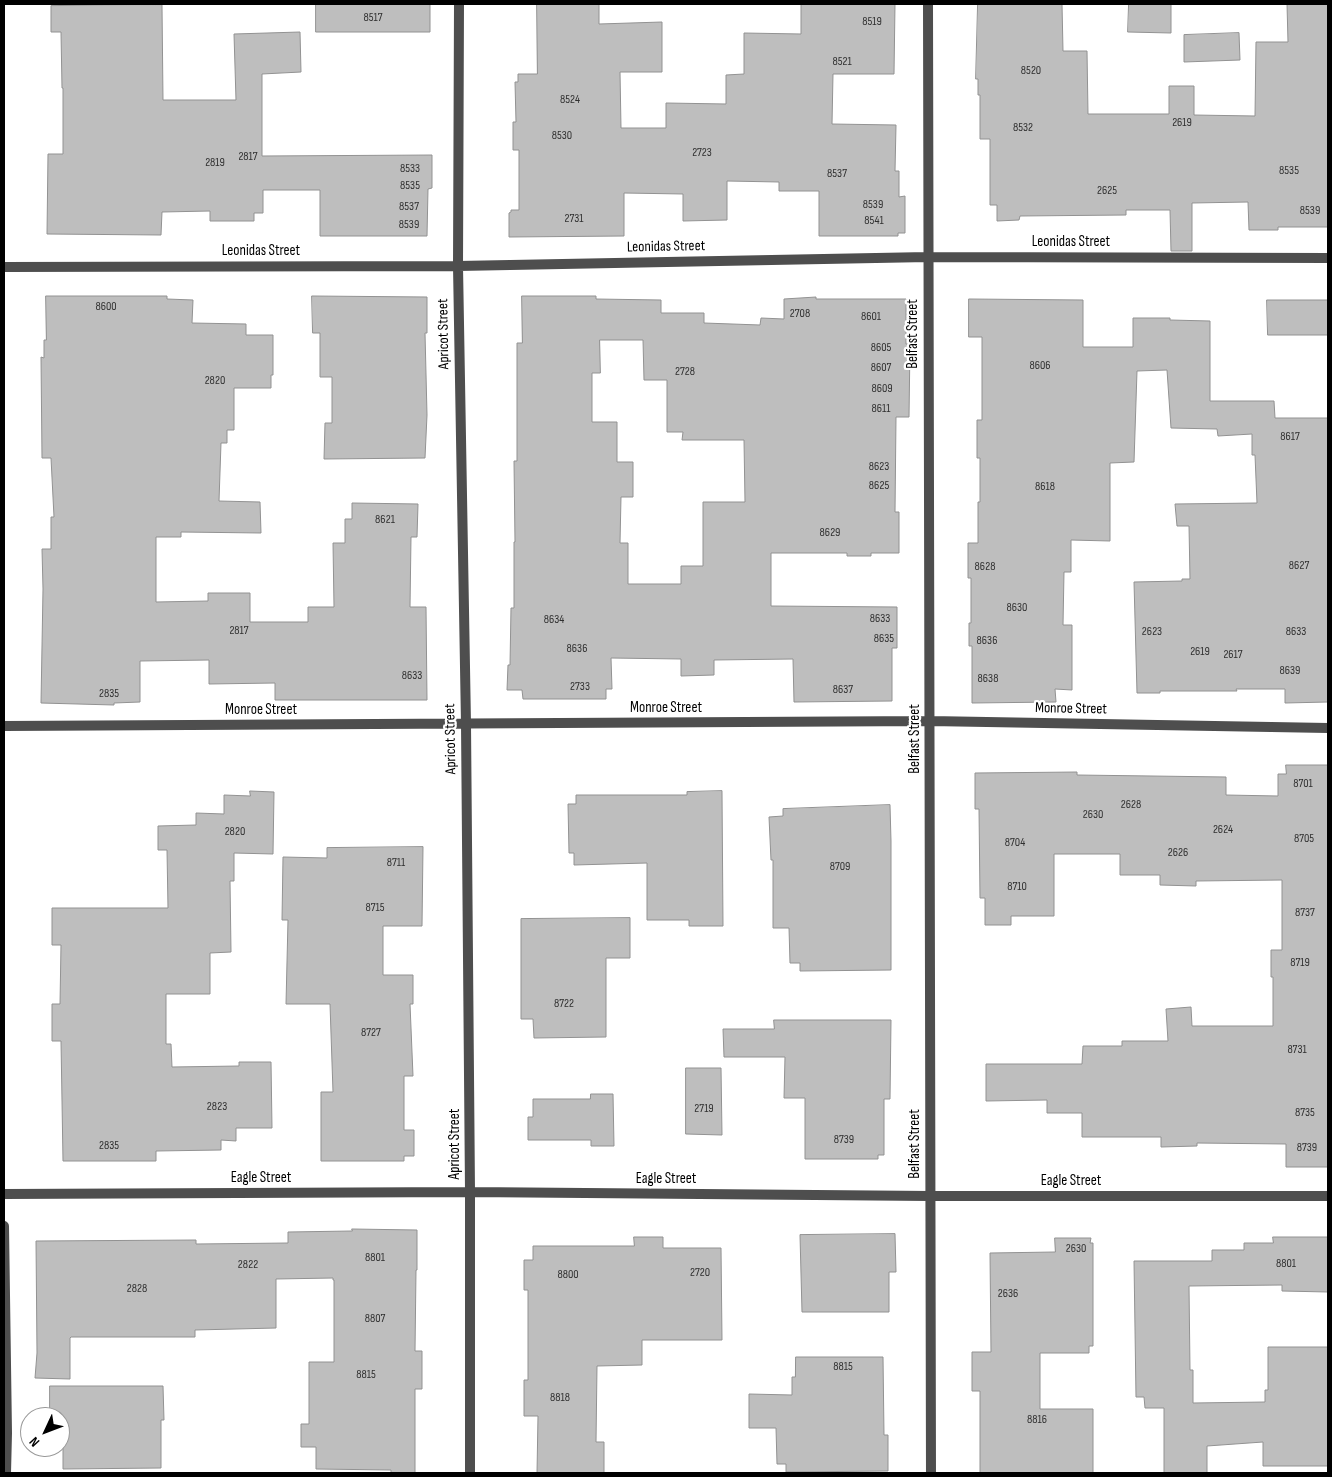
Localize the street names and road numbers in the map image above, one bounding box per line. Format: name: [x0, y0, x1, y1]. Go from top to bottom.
street label: Leonidas Street: [1032, 233, 1110, 251]
street label: Leonidas Street: [627, 237, 705, 257]
street label: Leonidas Street: [222, 242, 300, 260]
street label: Apricot Street: [434, 298, 454, 370]
street label: Belfast Street: [904, 299, 922, 369]
street label: Monroe Street: [630, 699, 702, 717]
street label: Monroe Street: [1035, 699, 1107, 719]
street label: Monroe Street: [225, 701, 297, 719]
street label: Apricot Street: [441, 703, 461, 775]
street label: Belfast Street: [906, 704, 924, 774]
street label: Apricot Street: [446, 1109, 464, 1179]
street label: Belfast Street: [906, 1109, 924, 1179]
street label: Eagle Street: [231, 1169, 291, 1187]
street label: Eagle Street: [636, 1170, 696, 1188]
street label: Eagle Street: [1041, 1172, 1101, 1190]

